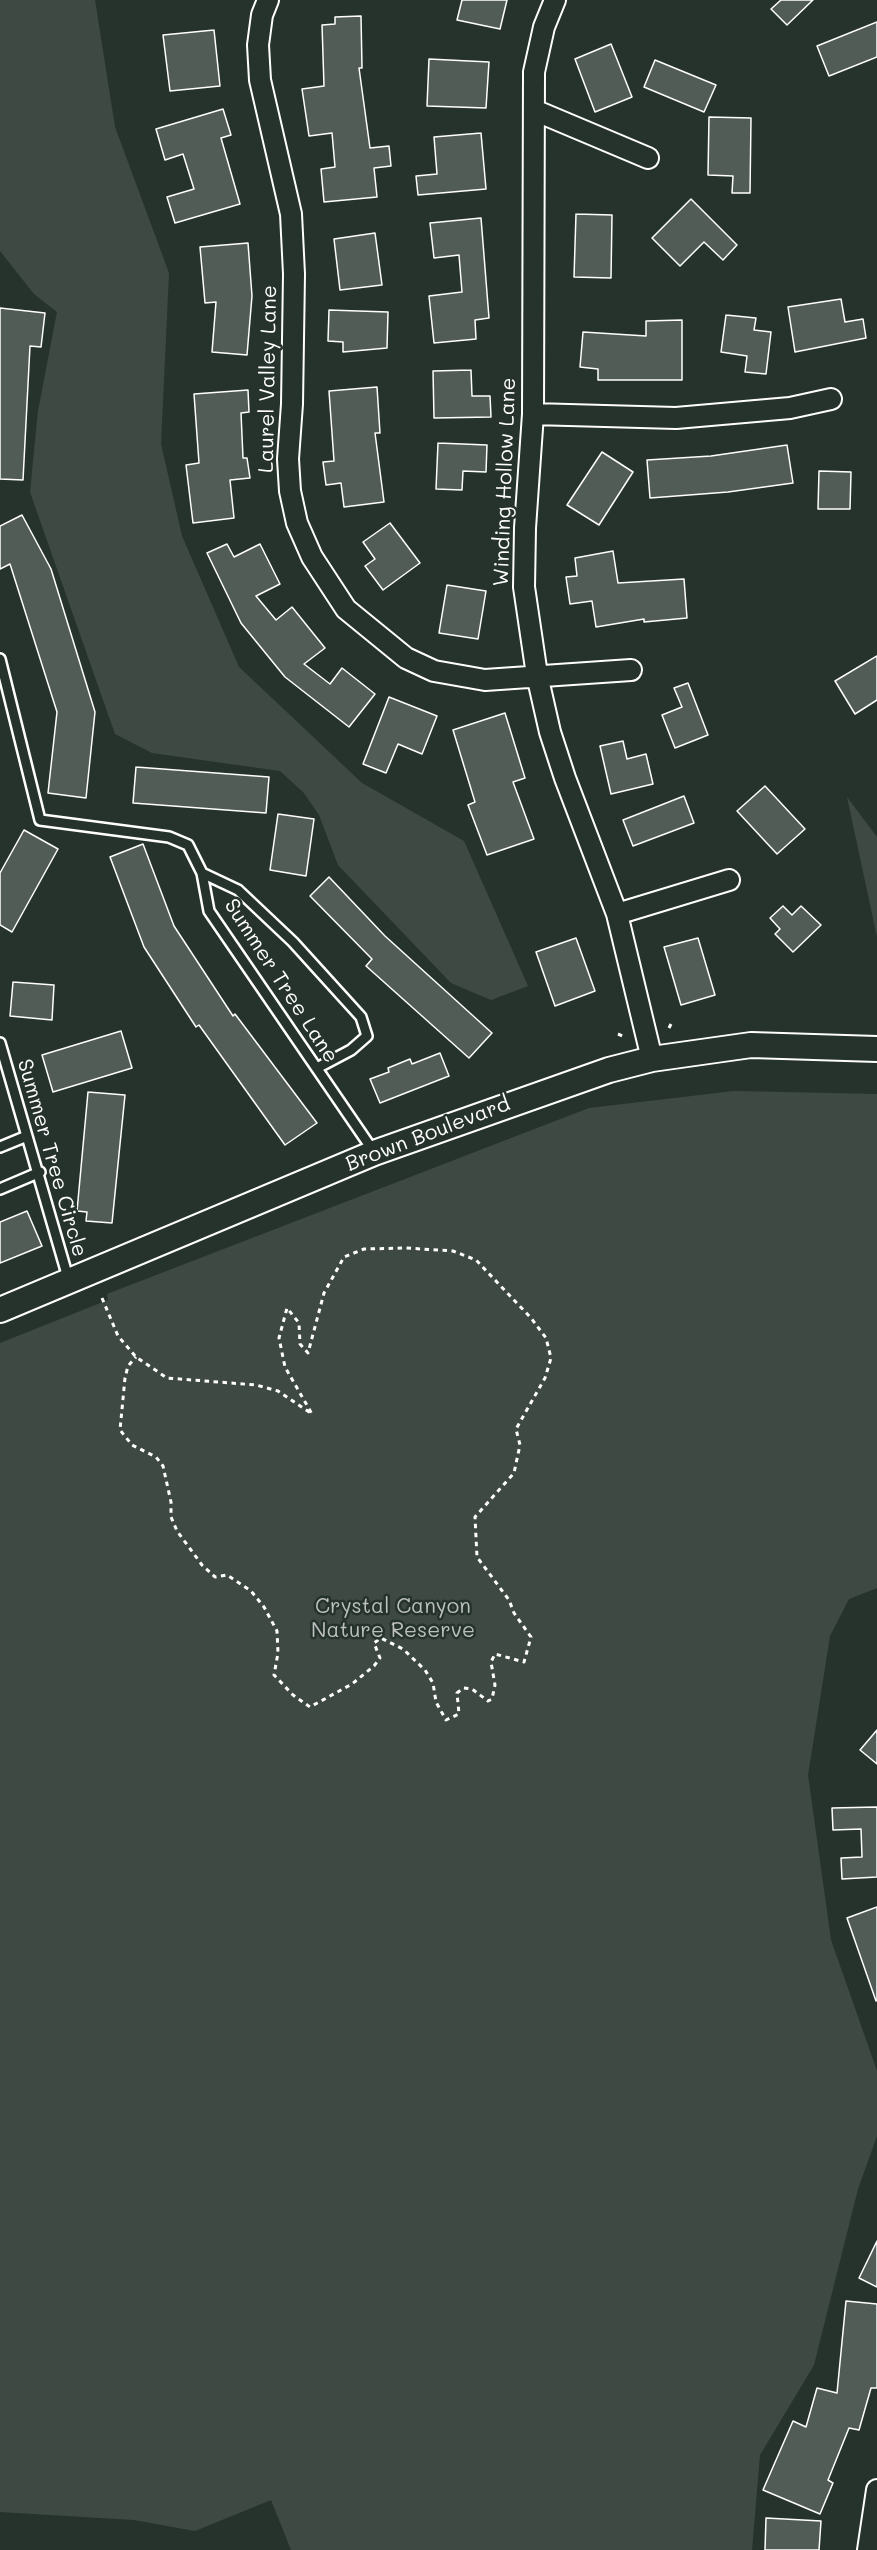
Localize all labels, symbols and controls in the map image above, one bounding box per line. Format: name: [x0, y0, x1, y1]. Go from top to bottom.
street label: Laurel Valley Lane: [254, 285, 282, 473]
street label: Winding Hollow Lane: [489, 377, 521, 587]
street label: Summer Tree Lane: [218, 894, 344, 1068]
street label: Summer Tree Circle: [12, 1056, 92, 1260]
street label: Brown Boulevard: [342, 1091, 514, 1177]
park label: Crystal Canyon Nature Reserve: [311, 1594, 475, 1644]

